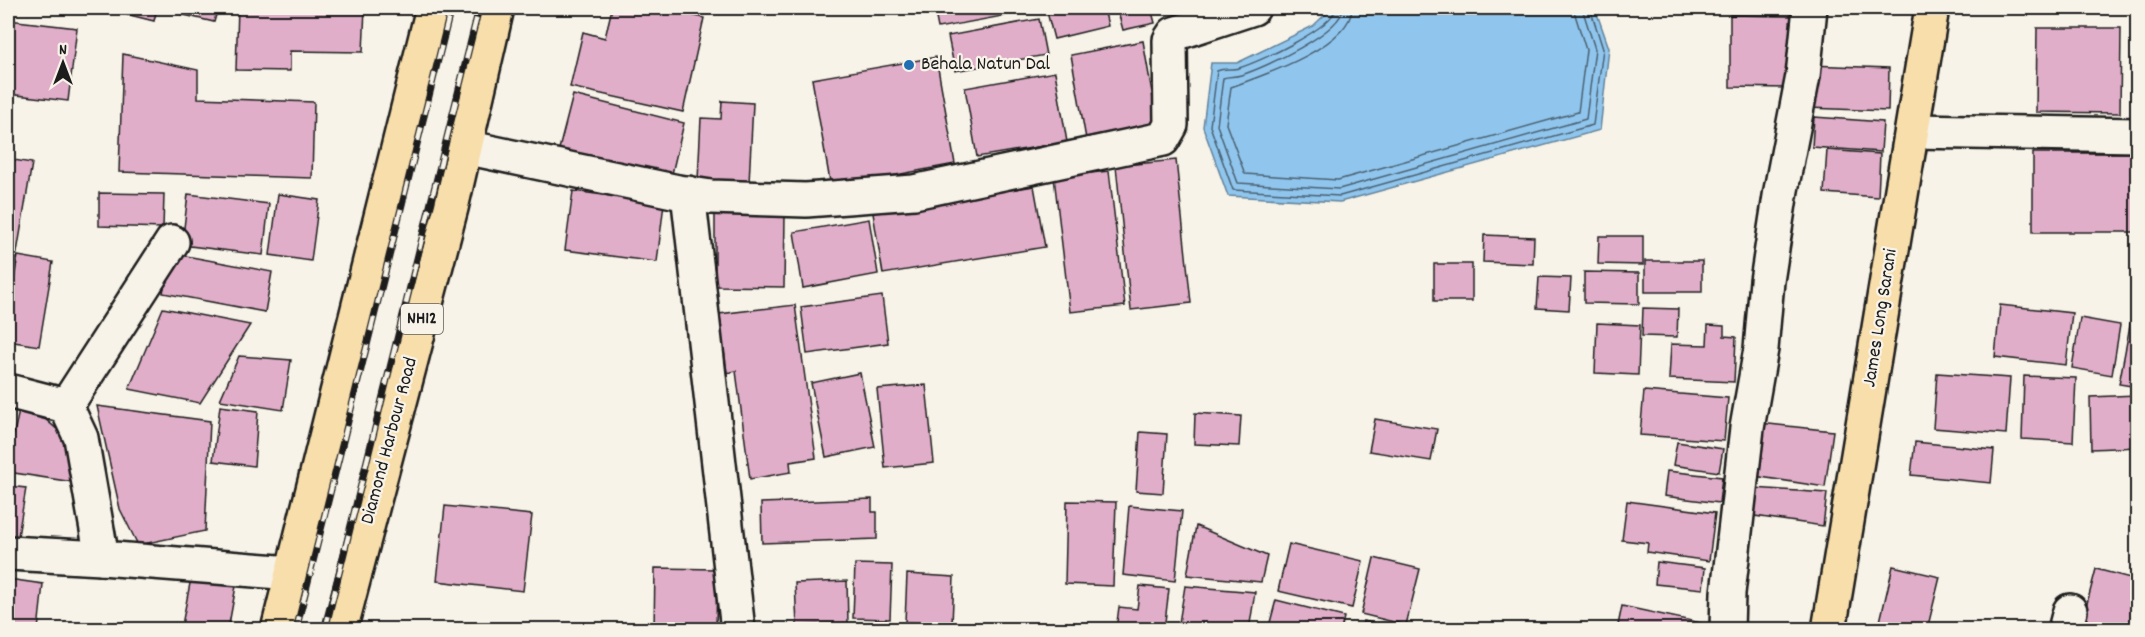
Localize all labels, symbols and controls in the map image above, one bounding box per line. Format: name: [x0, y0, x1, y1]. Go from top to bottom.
north arrow: [33, 33, 93, 93]
text: N: [59, 39, 67, 62]
place label: Behala Natun Dal: [921, 51, 1050, 79]
marker: Behala Natun Dal: [902, 58, 916, 72]
street label: James Long Sarani: [1856, 246, 1906, 389]
road number: NH12: [401, 304, 443, 334]
street label: Diamond Harbour Road: [354, 354, 426, 528]

